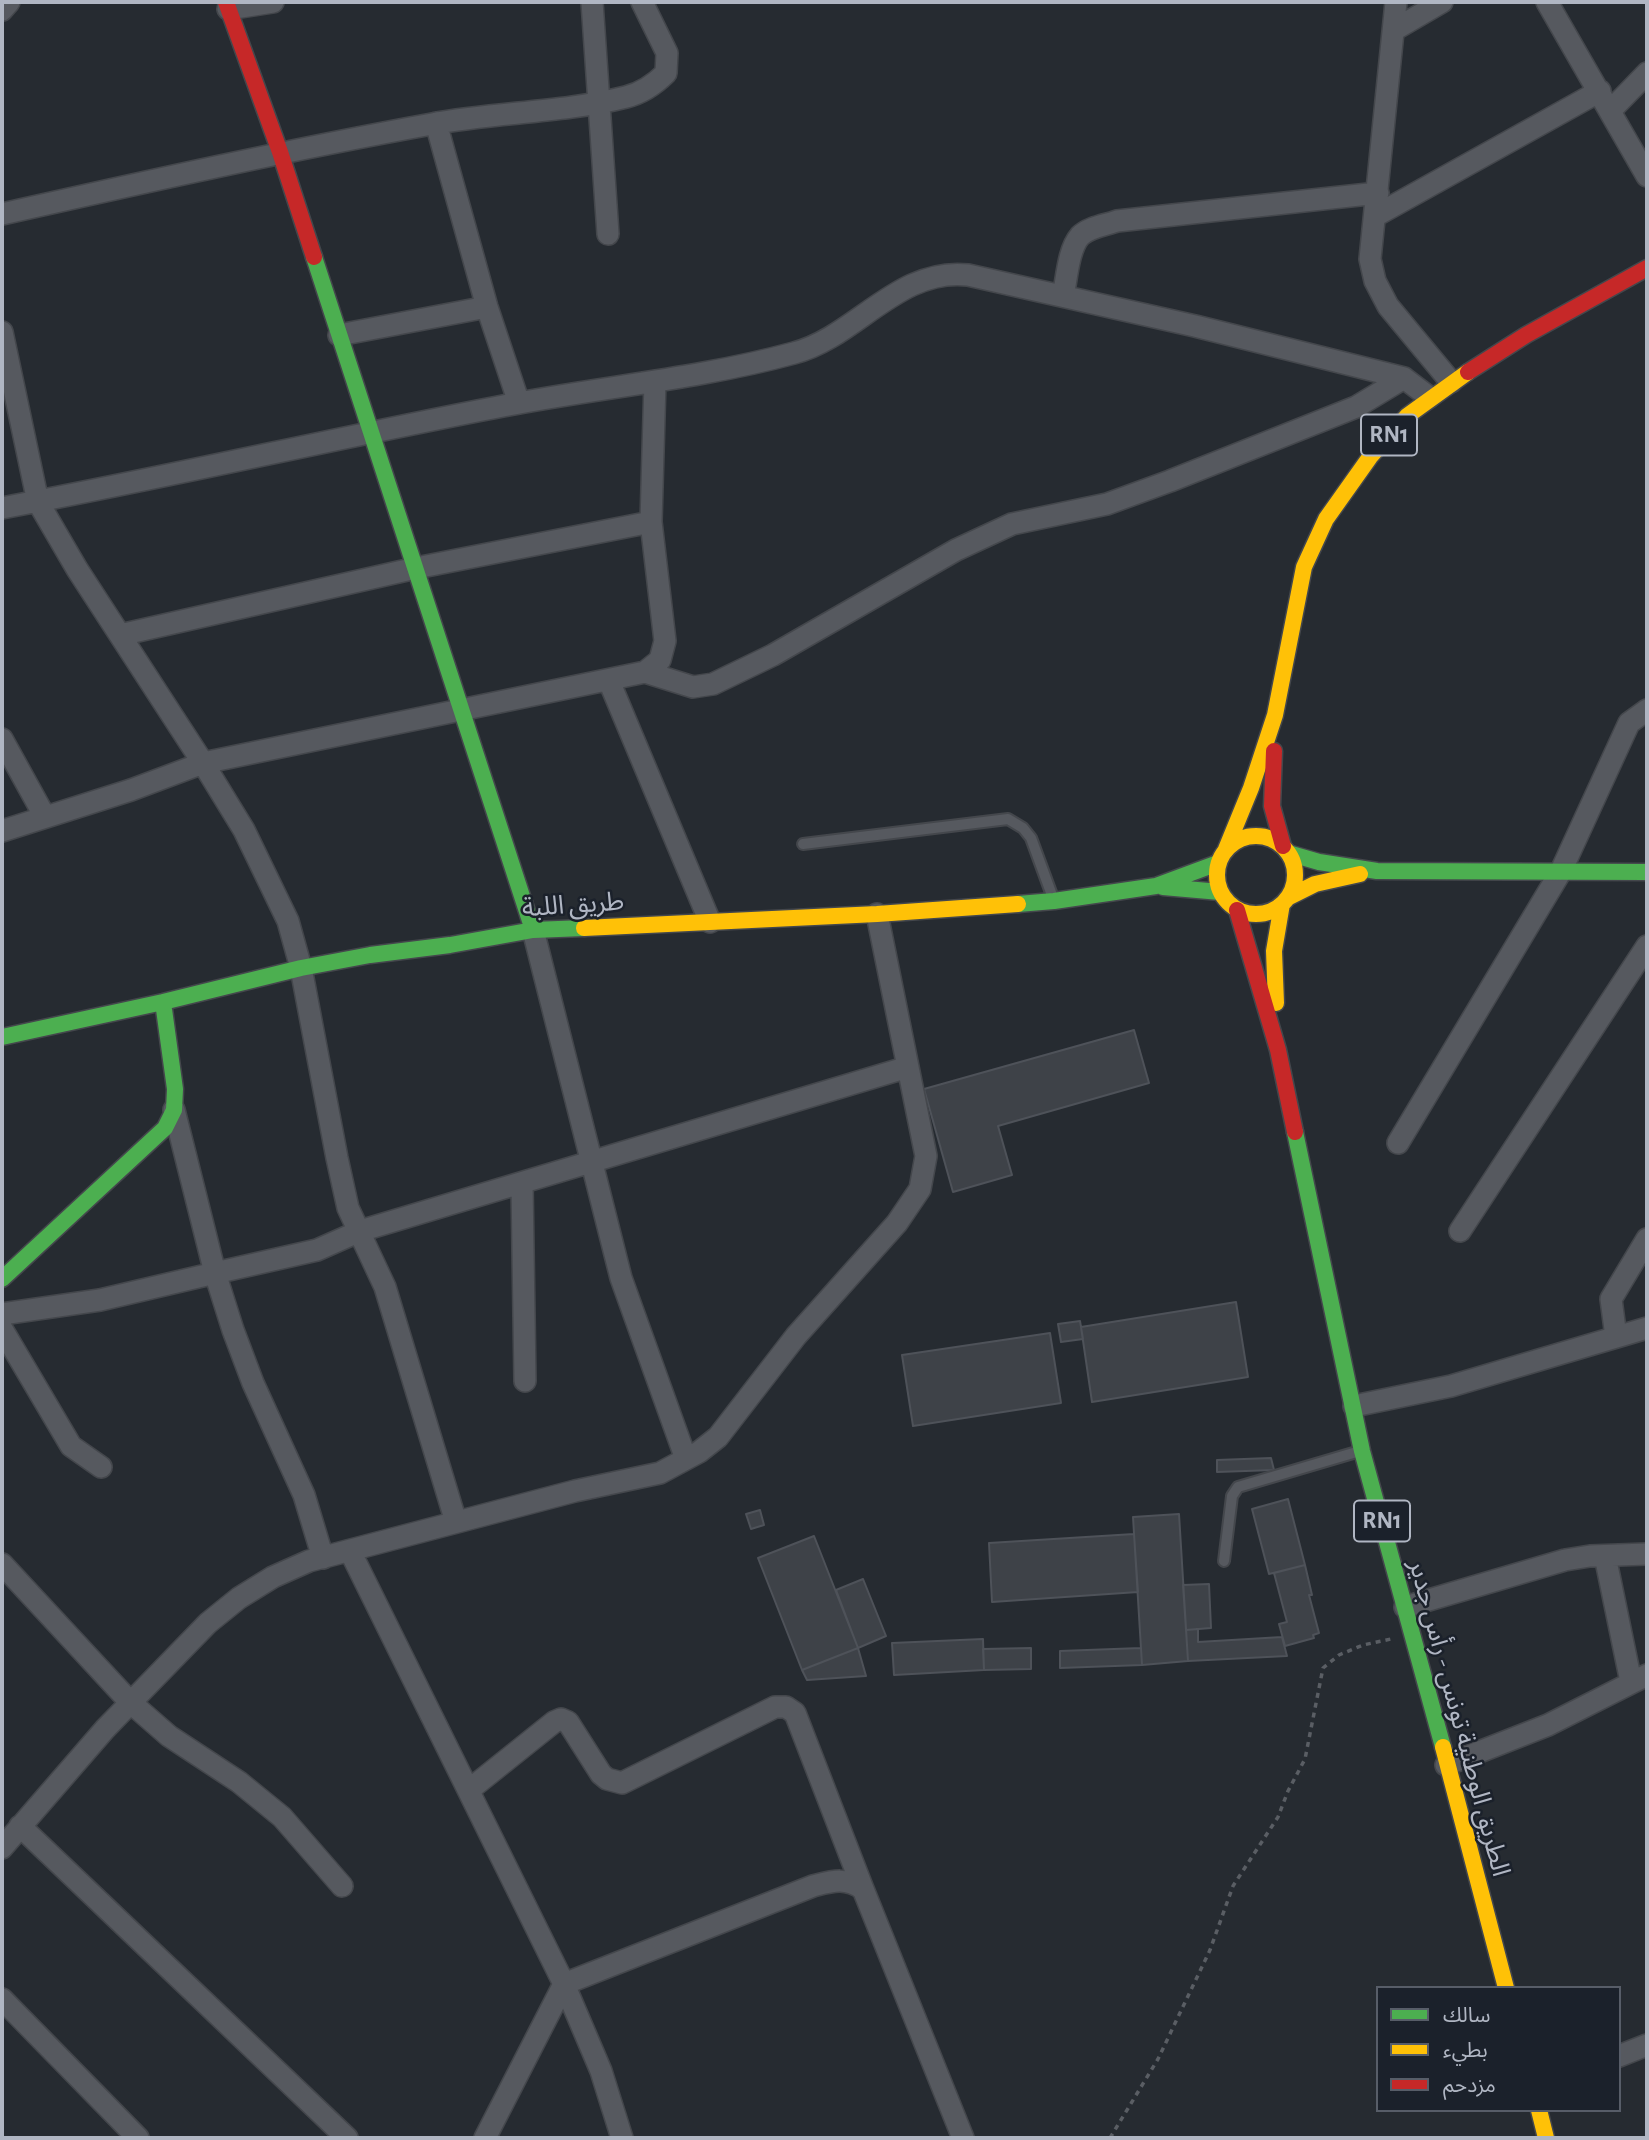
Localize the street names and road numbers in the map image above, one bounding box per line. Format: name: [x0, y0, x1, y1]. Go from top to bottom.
road number: RN1: [1361, 414, 1417, 456]
street label: طريق اللبة: [521, 886, 625, 924]
road number: RN1: [1354, 1500, 1410, 1541]
street label: الطريق الوطنية تونس - رأس جدير: [1402, 1556, 1516, 1880]

